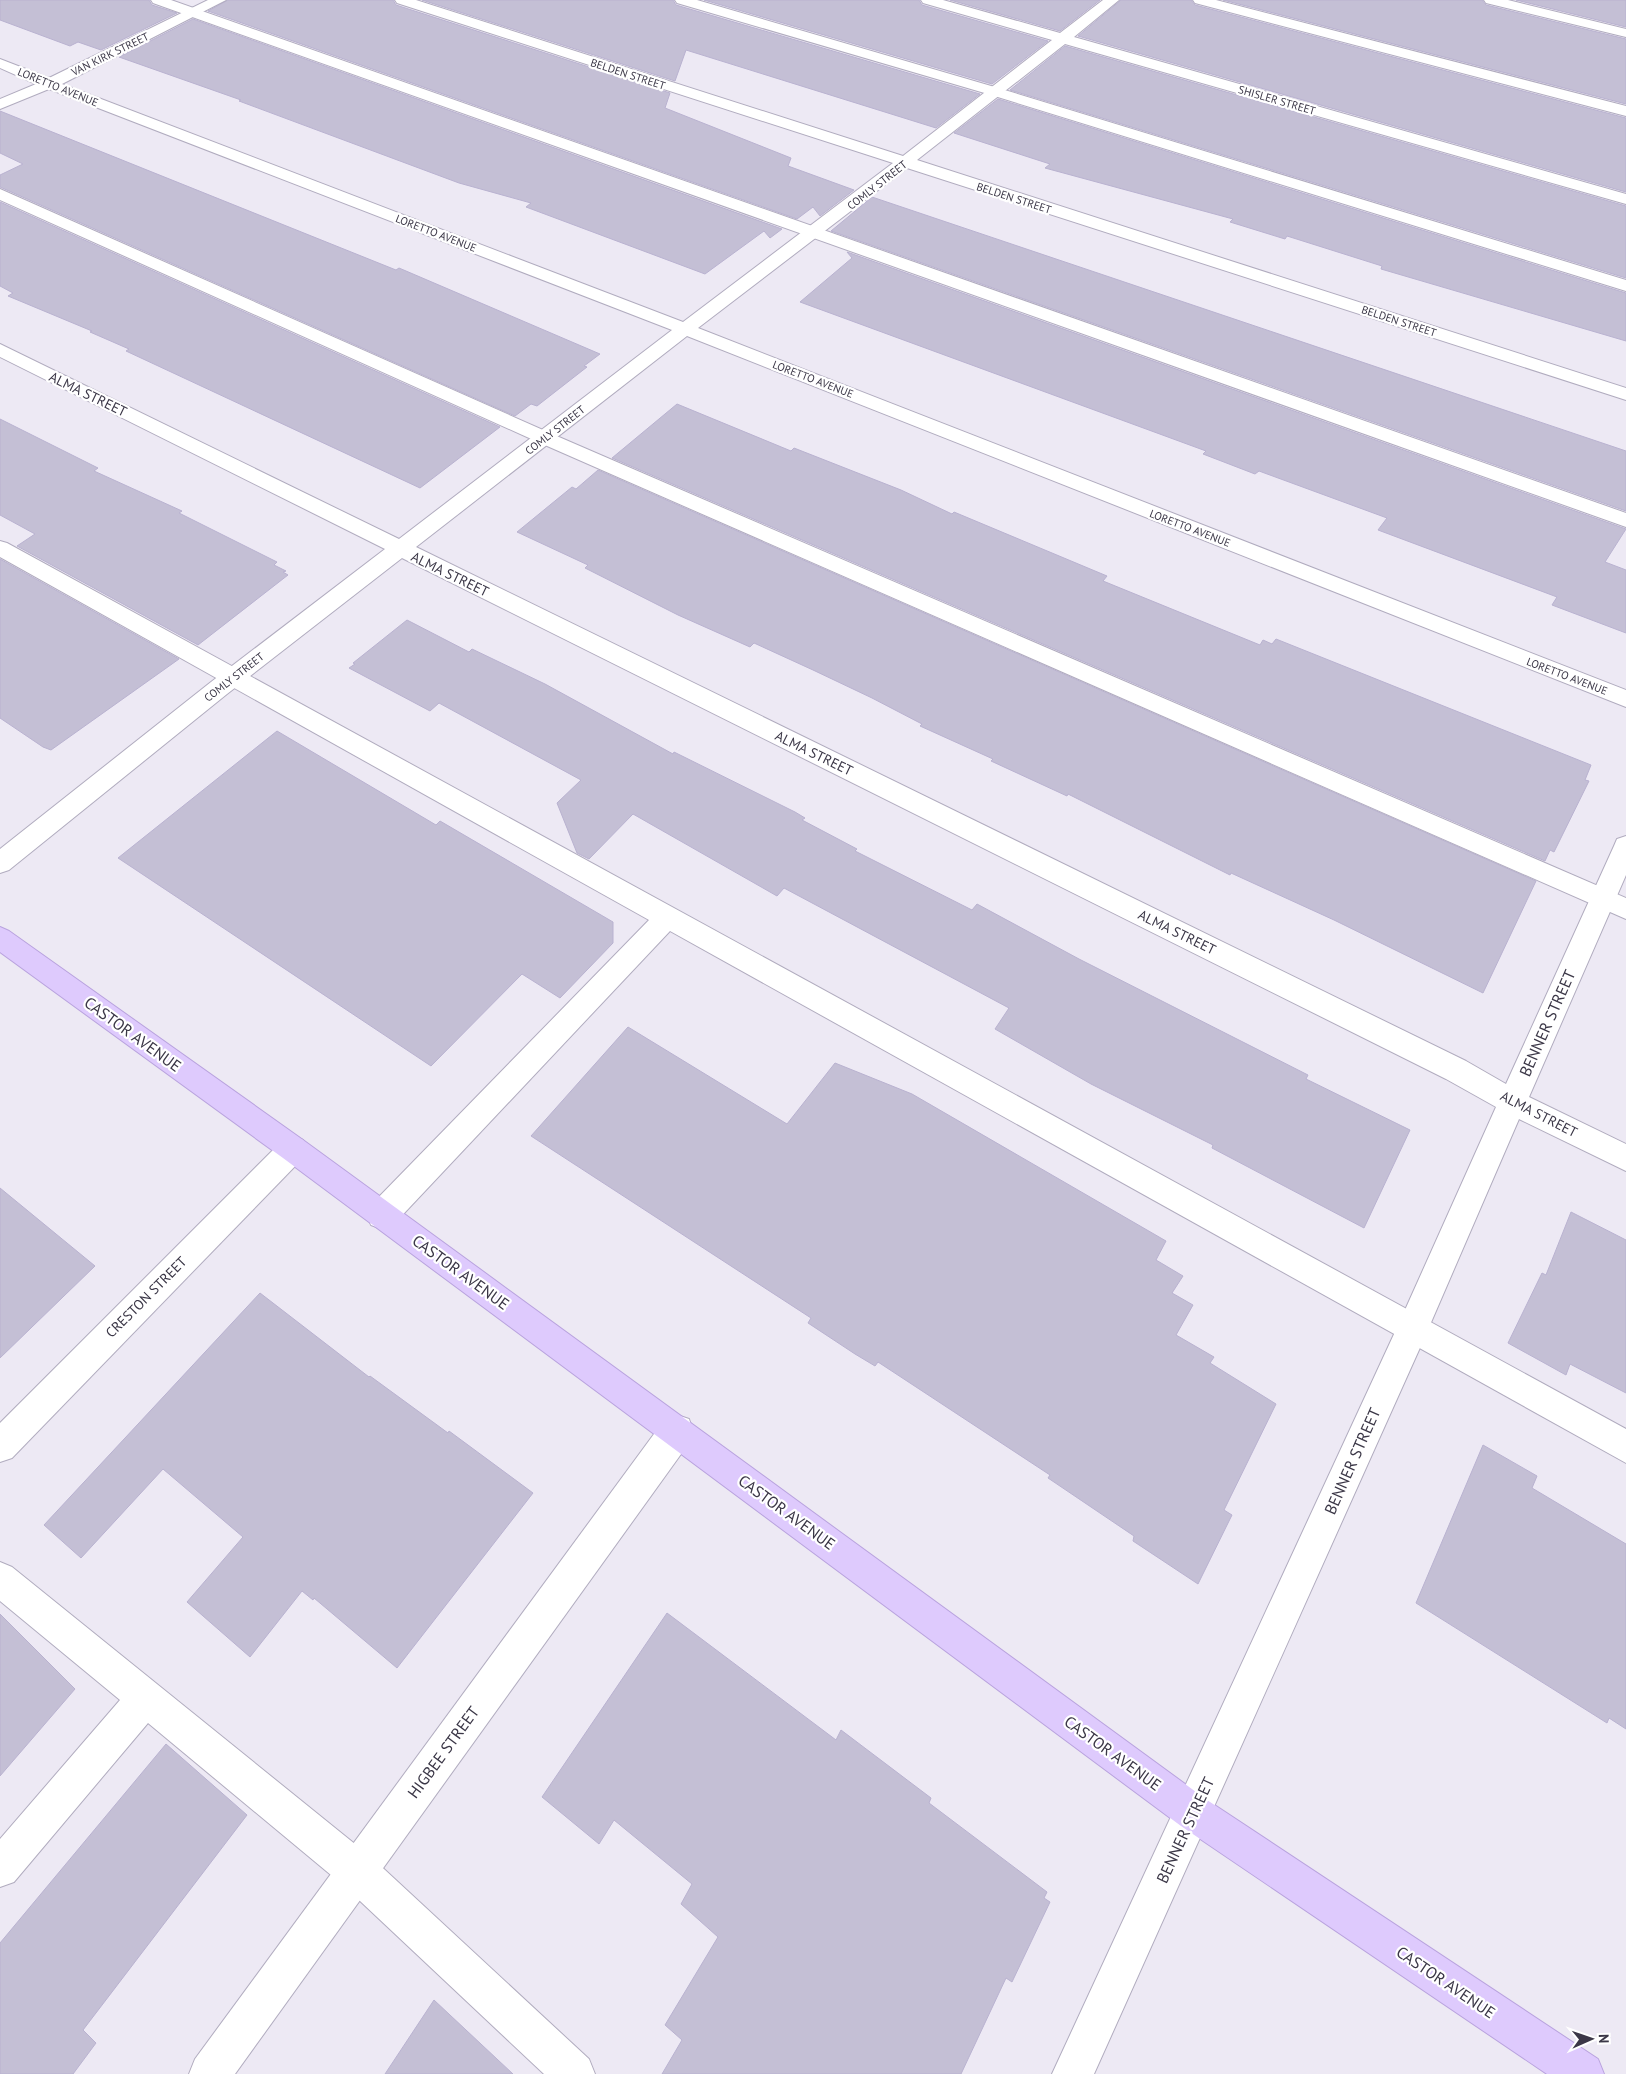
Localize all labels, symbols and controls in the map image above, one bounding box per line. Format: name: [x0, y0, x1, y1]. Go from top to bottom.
street label: VAN KIRK STREET: [68, 29, 151, 79]
street label: BELDEN STREET: [589, 55, 667, 93]
street label: LORETTO AVENUE: [16, 64, 100, 110]
street label: SHISLER STREET: [1237, 82, 1317, 118]
street label: COMLY STREET: [844, 157, 910, 213]
street label: BELDEN STREET: [975, 179, 1053, 217]
street label: LORETTO AVENUE: [394, 211, 479, 255]
street label: BELDEN STREET: [1360, 302, 1438, 340]
street label: LORETTO AVENUE: [771, 357, 856, 401]
street label: ALMA STREET: [46, 367, 130, 421]
street label: COMLY STREET: [522, 402, 588, 458]
street label: LORETTO AVENUE: [1148, 506, 1233, 550]
street label: ALMA STREET: [408, 547, 492, 601]
street label: COMLY STREET: [201, 649, 267, 705]
street label: LORETTO AVENUE: [1525, 654, 1610, 698]
street label: ALMA STREET: [772, 726, 856, 780]
street label: ALMA STREET: [1135, 905, 1219, 959]
street label: BENNER STREET: [1515, 966, 1580, 1079]
street label: CASTOR AVENUE: [81, 992, 185, 1076]
street label: ALMA STREET: [1497, 1087, 1581, 1141]
street label: CASTOR AVENUE: [409, 1230, 513, 1314]
street label: CRESTON STREET: [102, 1253, 190, 1341]
street label: BENNER STREET: [1320, 1404, 1385, 1517]
street label: CASTOR AVENUE: [735, 1470, 839, 1554]
street label: HIGBEE STREET: [403, 1702, 483, 1802]
street label: CASTOR AVENUE: [1061, 1711, 1165, 1795]
street label: BENNER STREET: [1152, 1774, 1218, 1886]
street label: CASTOR AVENUE: [1393, 1942, 1499, 2022]
north arrow: [1566, 2014, 1616, 2064]
text: N: [1595, 2034, 1613, 2043]

